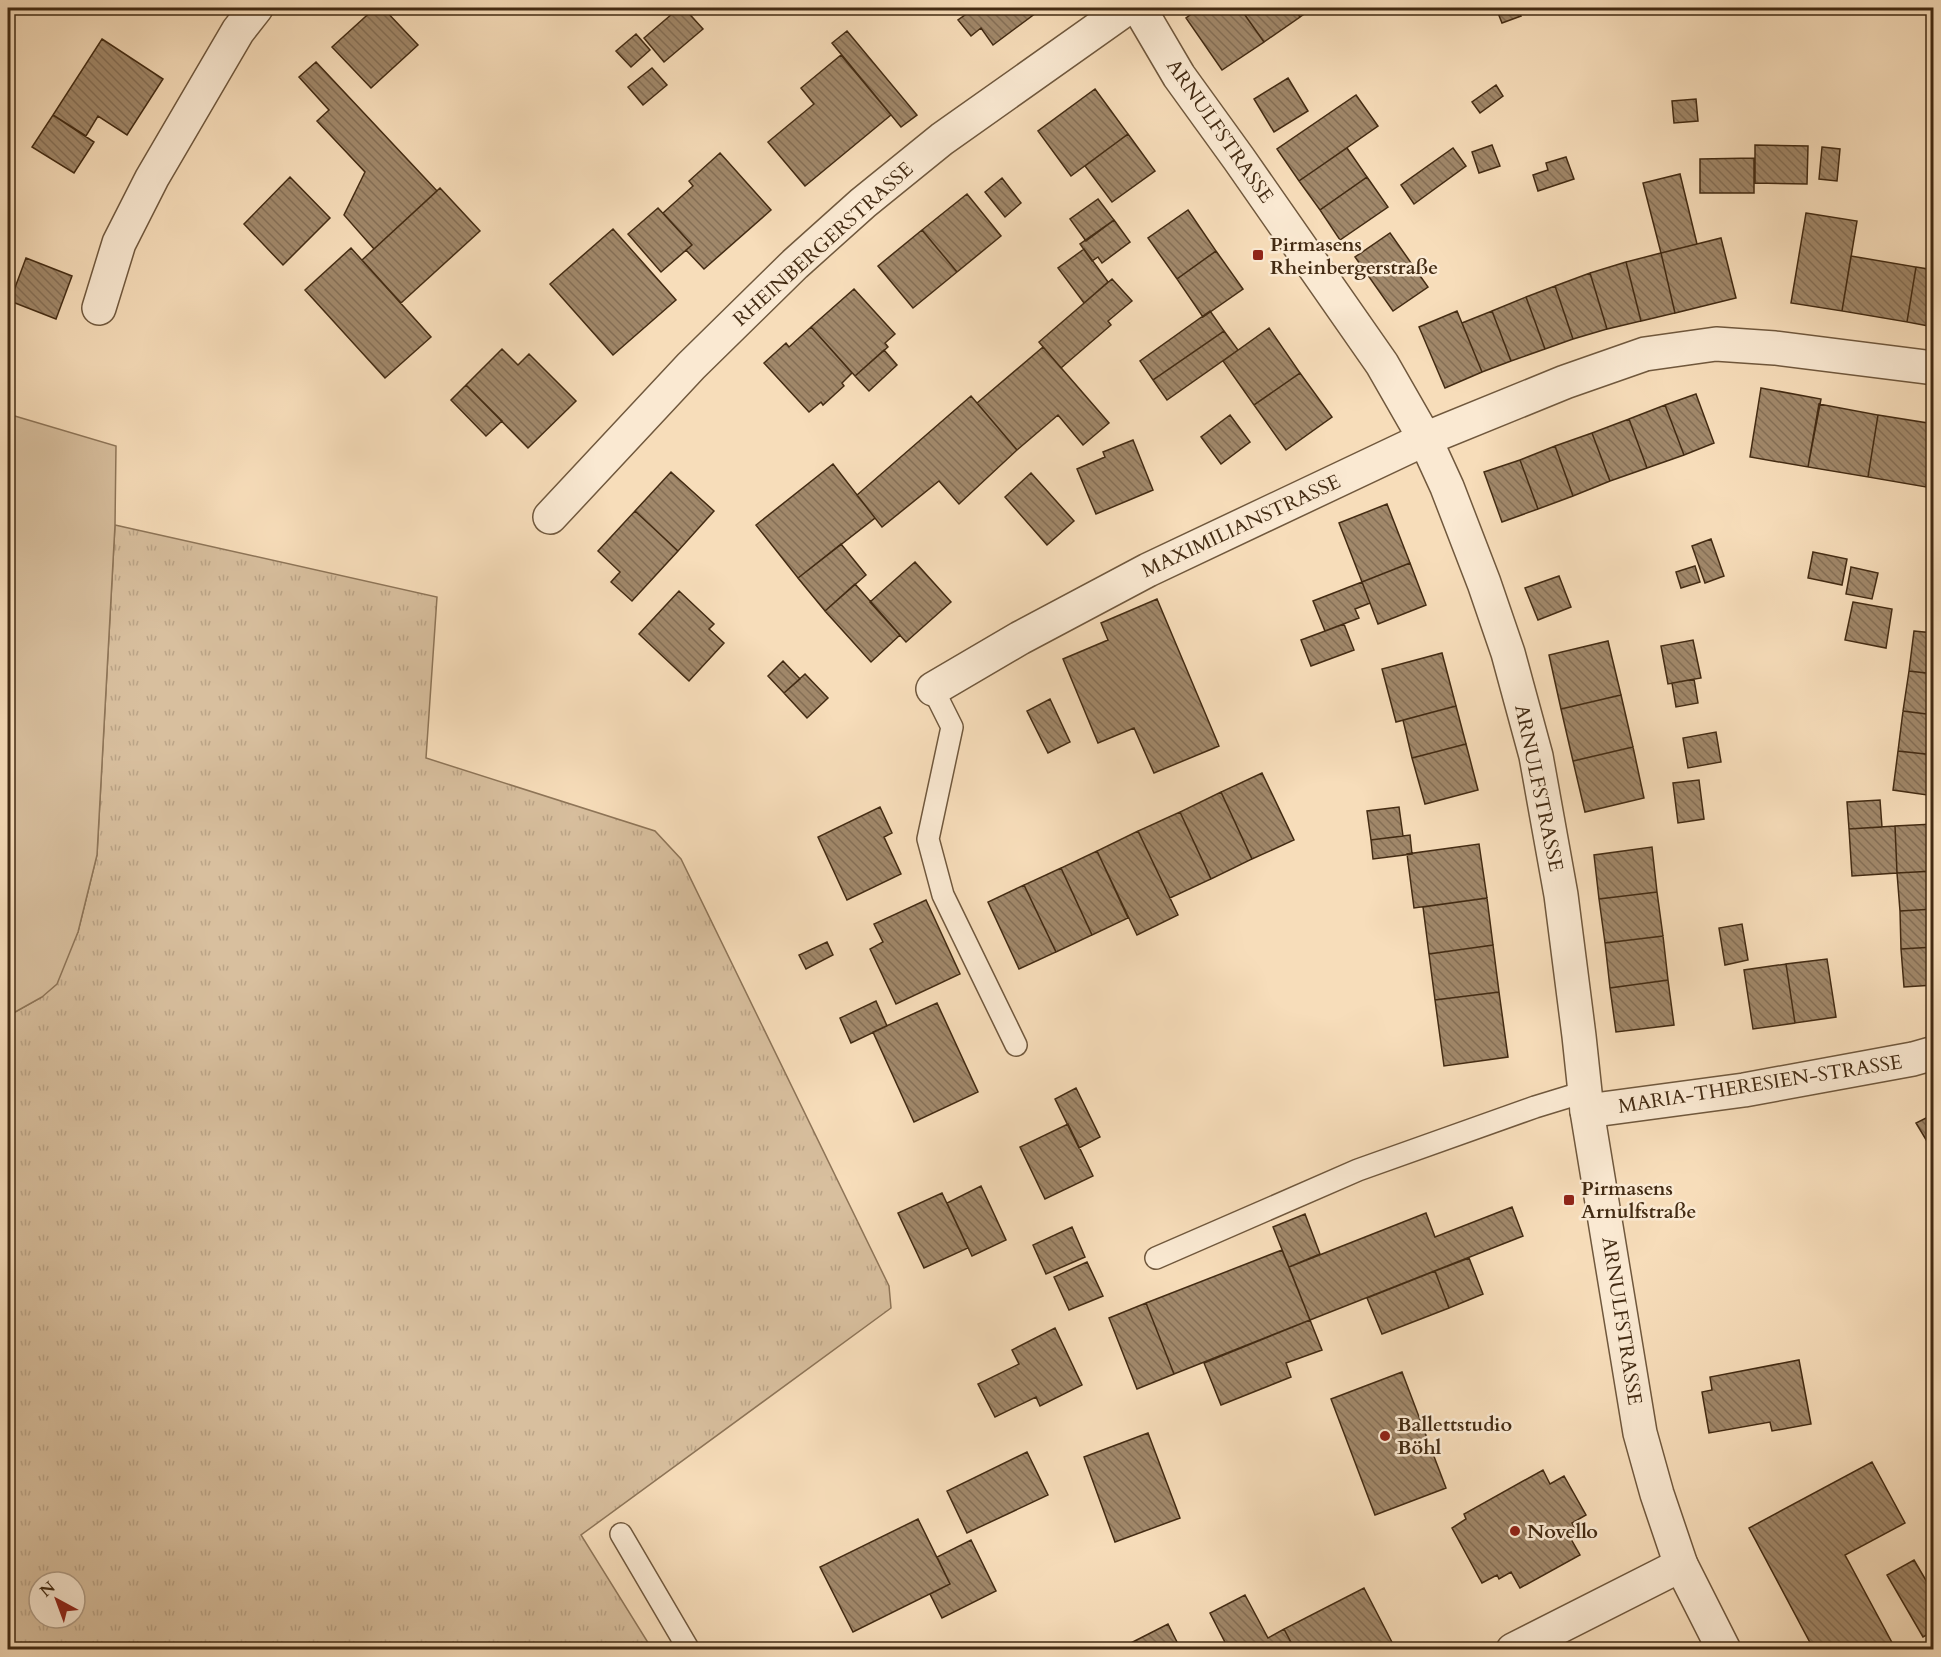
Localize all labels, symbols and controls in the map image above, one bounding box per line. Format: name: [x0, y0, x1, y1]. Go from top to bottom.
street label: ARNULFSTRASSE: [1160, 54, 1280, 208]
street label: RHEINBERGERSTRASSE: [727, 156, 919, 332]
place label: Pirmasens Rheinbergerstraße: [1270, 231, 1438, 281]
marker: Pirmasens Rheinbergerstraße: [1251, 248, 1265, 262]
street label: MAXIMILIANSTRASSE: [1137, 468, 1345, 584]
street label: ARNULFSTRASSE: [1508, 702, 1570, 874]
street label: MARIA-THERESIEN-STRASSE: [1616, 1048, 1904, 1120]
place label: Pirmasens Arnulfstraße: [1581, 1175, 1696, 1225]
marker: Pirmasens Arnulfstraße: [1562, 1193, 1576, 1207]
street label: ARNULFSTRASSE: [1595, 1235, 1649, 1407]
place label: Ballettstudio Böhl: [1397, 1411, 1512, 1461]
marker: Ballettstudio Böhl: [1378, 1429, 1392, 1443]
place label: Novello: [1527, 1518, 1598, 1545]
marker: Novello: [1508, 1524, 1522, 1538]
north arrow: [27, 1570, 87, 1630]
text: N: [35, 1577, 60, 1602]

